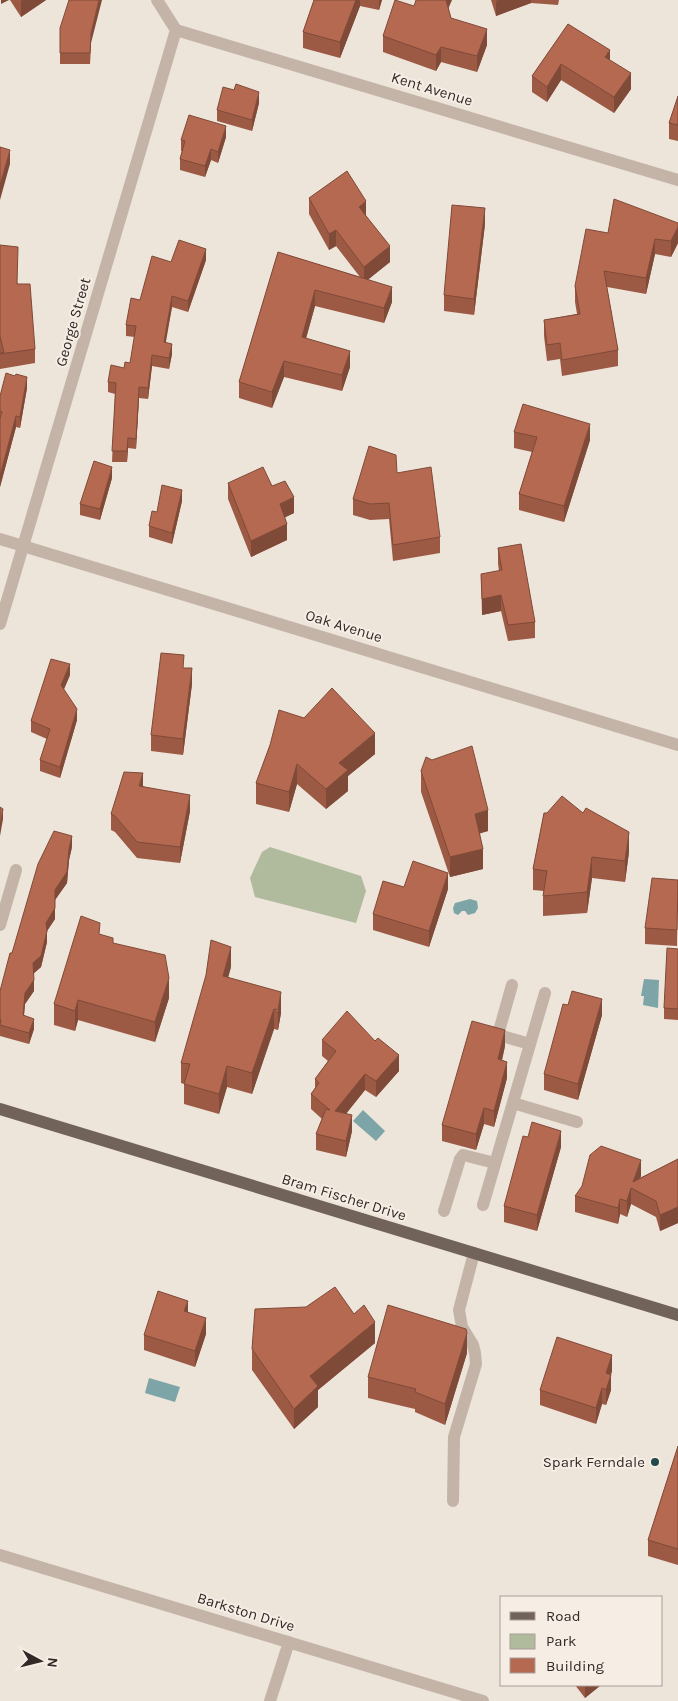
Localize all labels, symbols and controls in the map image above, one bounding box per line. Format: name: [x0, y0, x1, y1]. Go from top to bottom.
street label: Kent Avenue: [389, 68, 475, 110]
street label: George Street: [52, 275, 94, 369]
street label: Oak Avenue: [303, 606, 385, 646]
street label: Bram Fischer Drive: [280, 1169, 408, 1225]
place label: Spark Ferndale: [543, 1453, 645, 1471]
marker: Spark Ferndale: [649, 1456, 661, 1468]
street label: Barkston Drive: [195, 1589, 297, 1635]
legend: [500, 1596, 663, 1686]
text: Road: [546, 1607, 581, 1625]
text: Park: [546, 1632, 576, 1650]
north arrow: [15, 1636, 65, 1686]
text: N: [43, 1657, 61, 1669]
text: Building: [546, 1657, 604, 1675]

